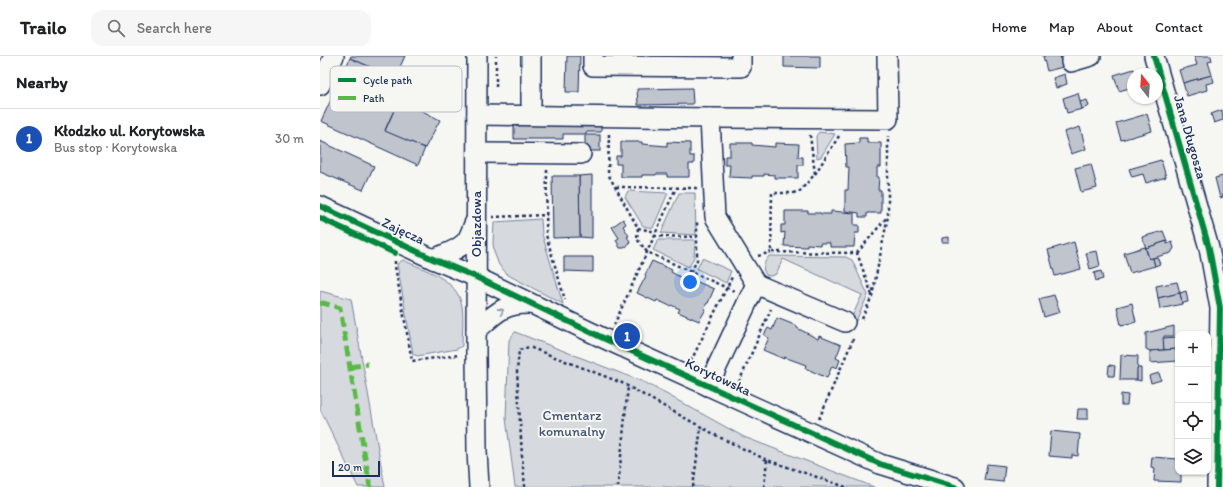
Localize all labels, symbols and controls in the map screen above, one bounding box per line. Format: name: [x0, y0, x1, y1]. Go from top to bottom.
search box: [91, 10, 371, 46]
text: Trailo: [20, 16, 67, 39]
icon: search: [105, 17, 127, 39]
text: Search here: [137, 19, 212, 37]
text: Home: [992, 19, 1027, 36]
text: Map: [1049, 19, 1075, 36]
text: About: [1097, 19, 1133, 36]
text: Contact: [1155, 19, 1203, 36]
legend: [330, 66, 462, 112]
north arrow: [1127, 68, 1163, 104]
text: Nearby: [16, 72, 68, 92]
text: Cycle path: [363, 74, 412, 87]
text: Path: [363, 92, 385, 105]
street label: Jana Długosza: [1170, 93, 1210, 181]
text: Kłodzko ul. Korytowska: [54, 122, 205, 140]
text: 1: [26, 131, 32, 146]
text: 30 m: [275, 131, 304, 146]
text: Bus stop · Korytowska: [54, 140, 177, 155]
street label: Objazdowa: [468, 190, 485, 257]
street label: Zajęcza: [379, 214, 427, 248]
your location: [680, 272, 700, 292]
one-way arrow: [497, 308, 504, 315]
pin: 1: [614, 321, 640, 351]
map controls: [1175, 331, 1211, 475]
button: +: [1175, 331, 1211, 367]
street label: Korytowska: [682, 354, 754, 400]
button: −: [1175, 367, 1211, 403]
button: locate: [1175, 403, 1211, 439]
park label: Cmentarz komunalny: [539, 407, 606, 440]
button: layers: [1175, 439, 1211, 475]
scale bar: [332, 459, 380, 478]
text: 20 m: [338, 461, 362, 474]

